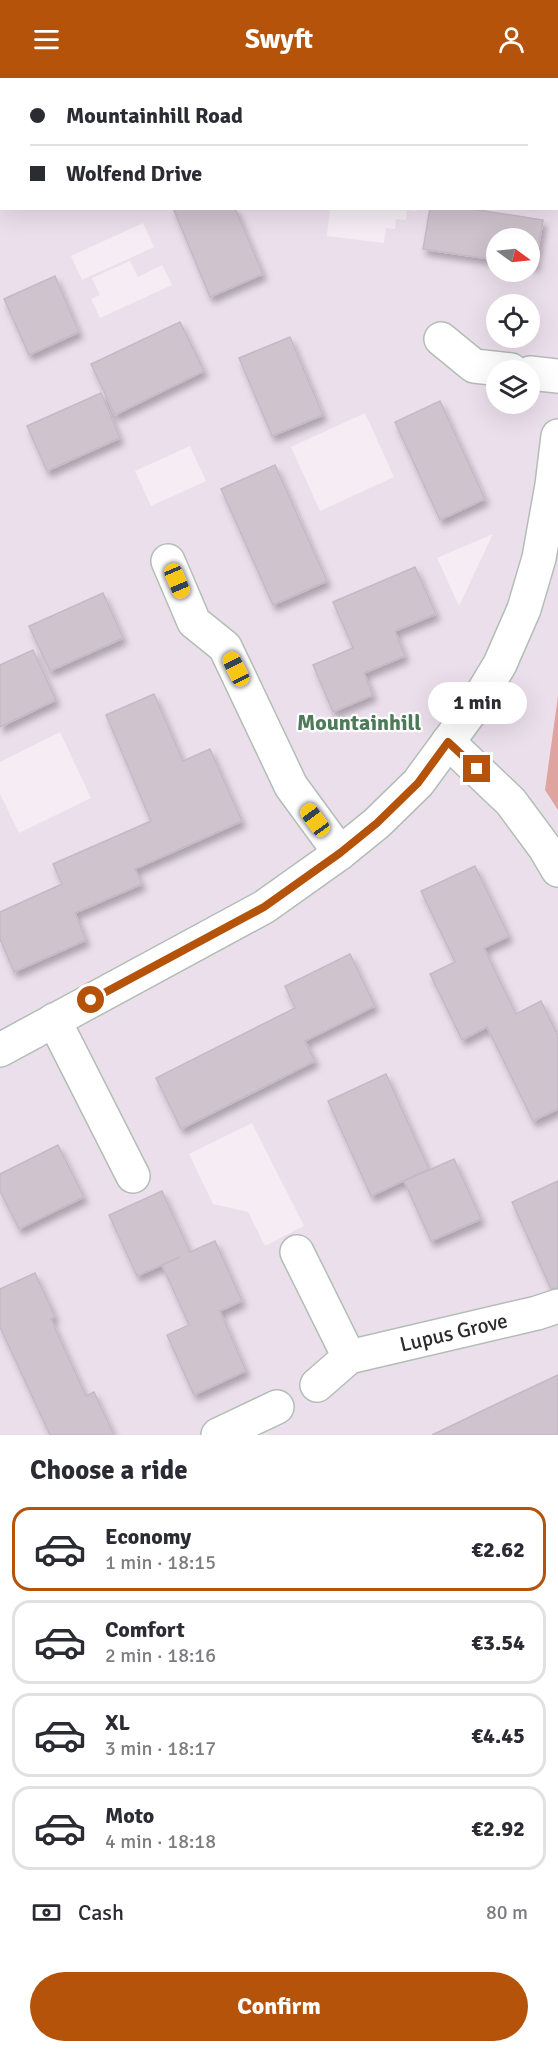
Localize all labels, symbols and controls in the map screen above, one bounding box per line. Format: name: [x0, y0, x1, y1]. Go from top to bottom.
icon: menu: [30, 23, 63, 56]
text: Swyft: [245, 23, 313, 56]
icon: person: [495, 23, 528, 56]
text: Mountainhill Road: [66, 102, 243, 129]
text: Wolfend Drive: [66, 160, 202, 187]
north arrow: [486, 228, 540, 282]
map controls: [486, 228, 540, 414]
button: locate: [486, 294, 540, 348]
button: layers: [486, 360, 540, 414]
car: [162, 561, 192, 601]
car: [220, 649, 252, 689]
callout: 1 min: [428, 682, 526, 724]
text: 1 min: [453, 690, 502, 715]
district label: Mountainhill: [297, 709, 421, 736]
route end: [463, 755, 490, 782]
car: [297, 800, 333, 840]
route start: [77, 986, 104, 1013]
street label: Lupus Grove: [397, 1307, 510, 1358]
text: Choose a ride: [30, 1454, 188, 1487]
icon: car: [33, 1522, 87, 1576]
text: Economy: [105, 1523, 191, 1550]
text: €2.62: [471, 1536, 525, 1563]
text: 1 min · 18:15: [105, 1550, 216, 1575]
icon: car: [33, 1615, 87, 1669]
text: Comfort: [105, 1616, 185, 1643]
text: €3.54: [471, 1629, 525, 1656]
text: 2 min · 18:16: [105, 1643, 216, 1668]
icon: car: [33, 1708, 87, 1762]
text: XL: [105, 1709, 130, 1736]
text: €4.45: [471, 1722, 525, 1749]
text: 3 min · 18:17: [105, 1736, 216, 1761]
icon: car: [33, 1801, 87, 1855]
text: Moto: [105, 1802, 154, 1829]
text: €2.92: [471, 1815, 525, 1842]
text: 4 min · 18:18: [105, 1829, 216, 1854]
icon: cash: [30, 1896, 63, 1929]
text: Cash: [78, 1899, 124, 1926]
text: 80 m: [486, 1900, 528, 1925]
button: Confirm: [30, 1972, 528, 2041]

